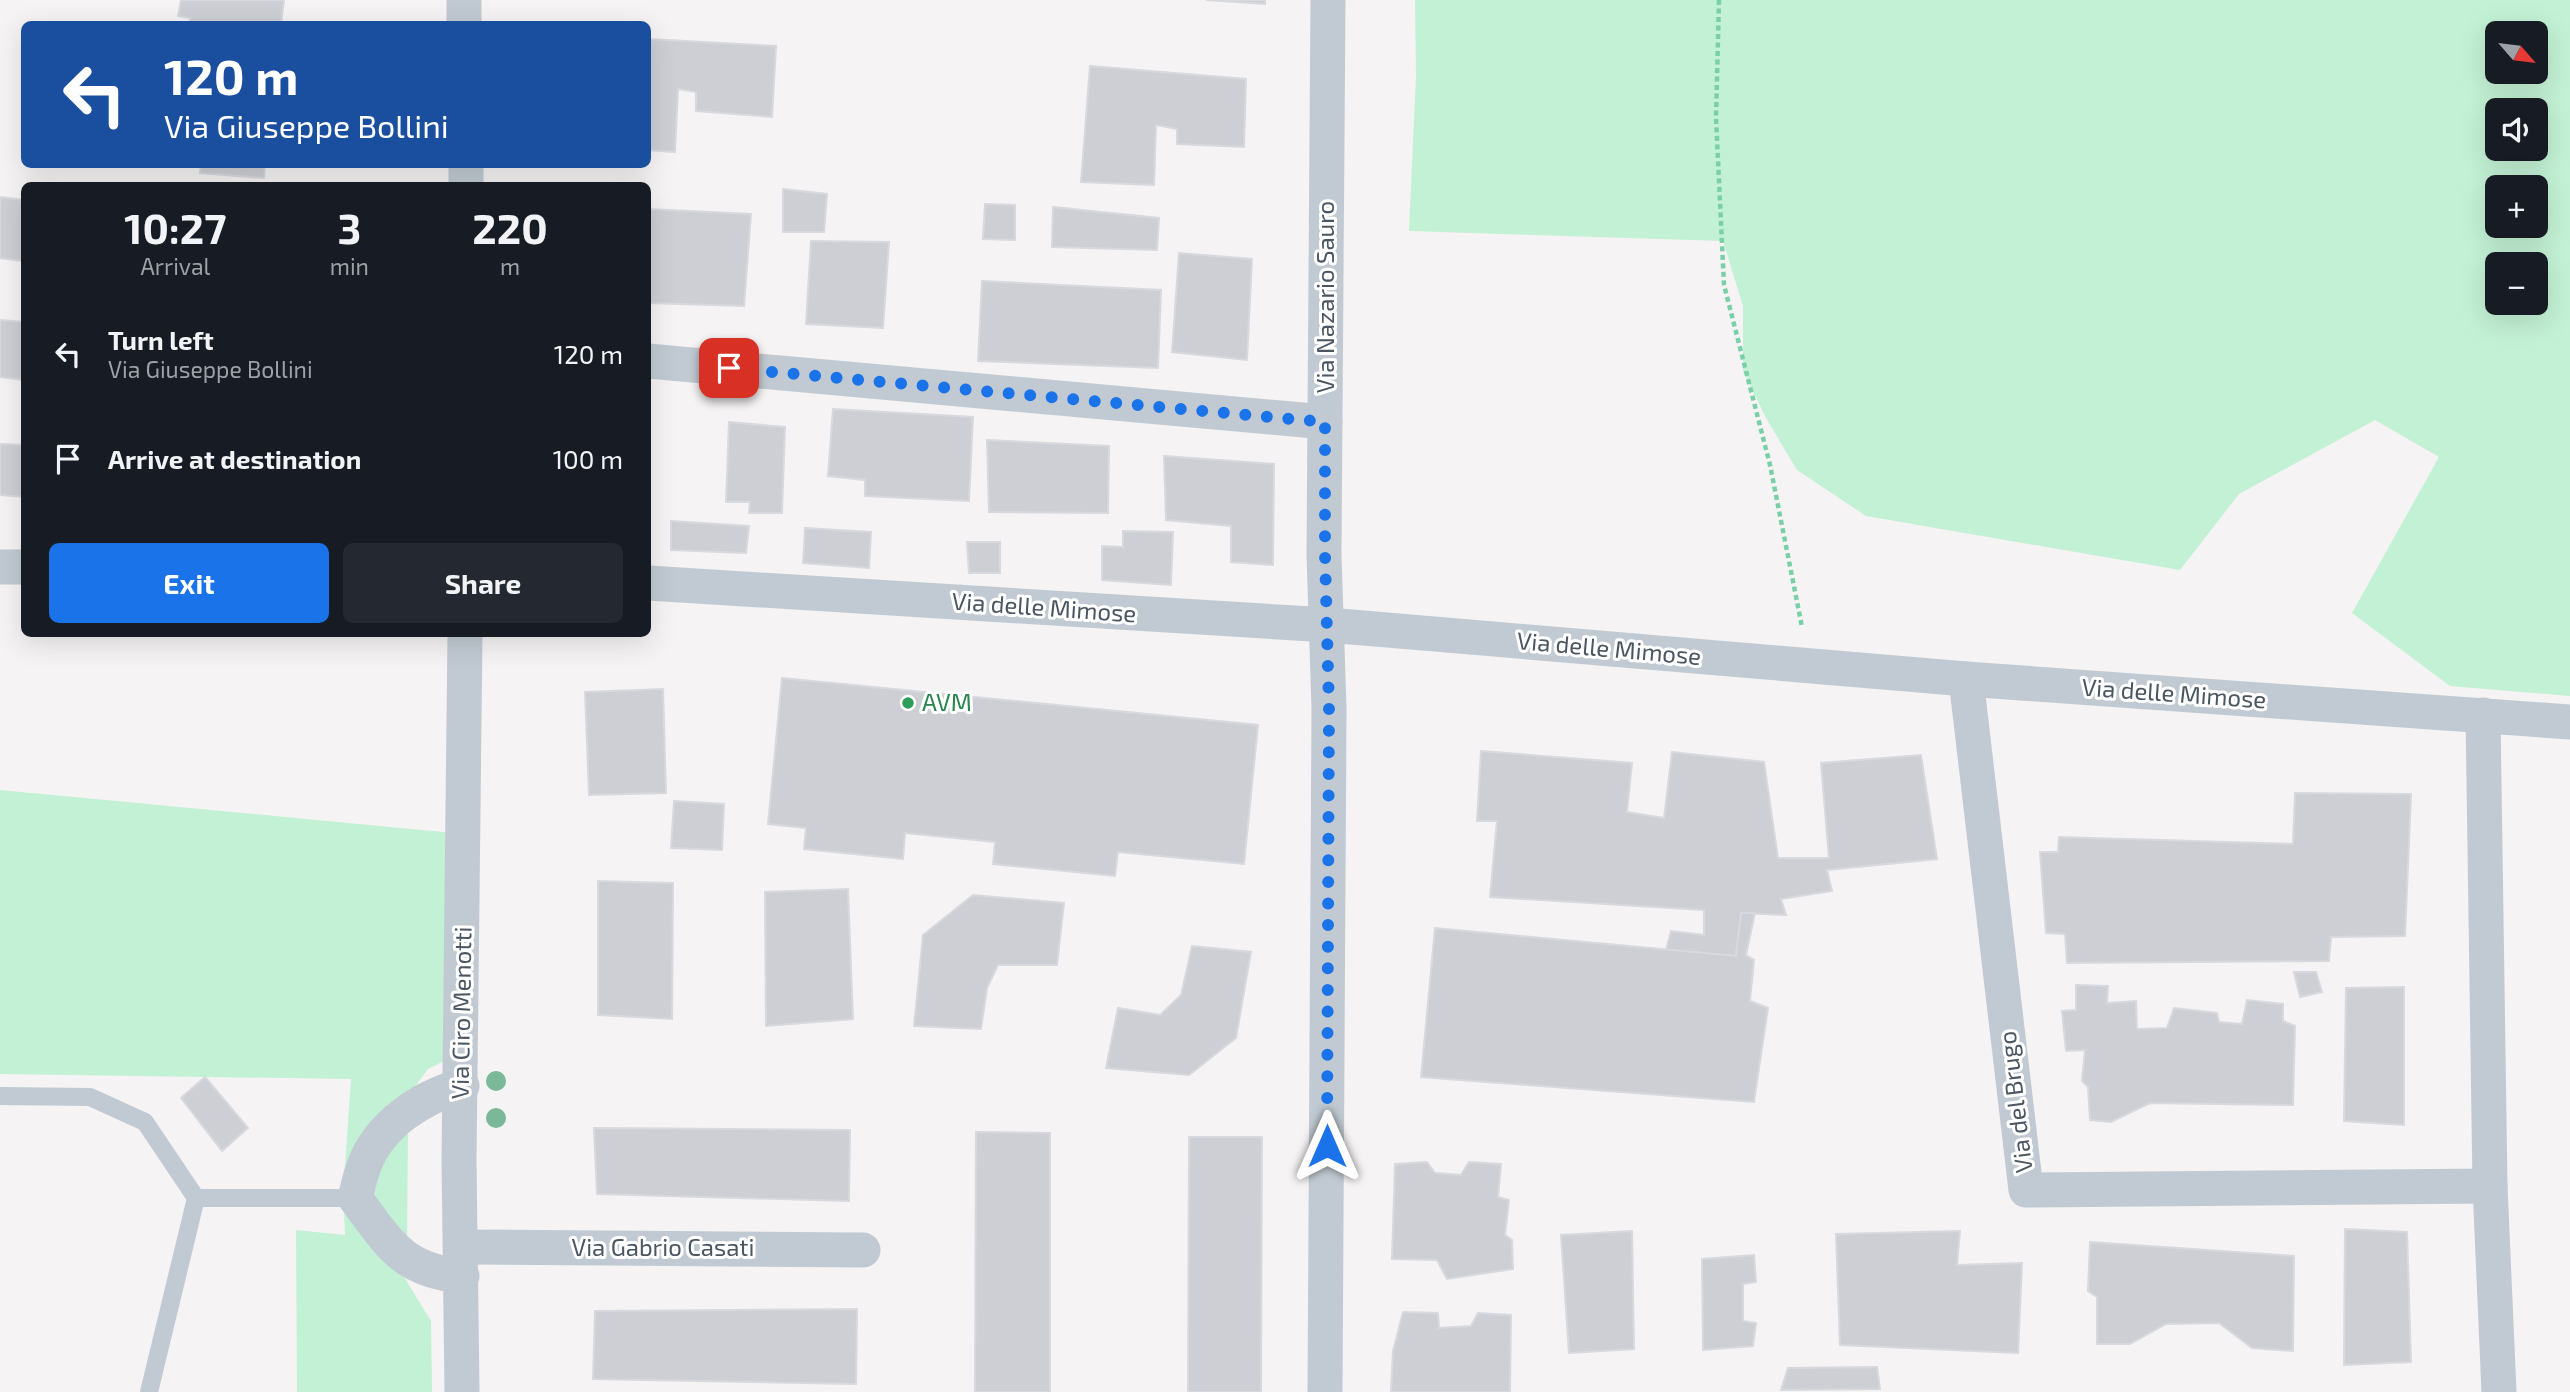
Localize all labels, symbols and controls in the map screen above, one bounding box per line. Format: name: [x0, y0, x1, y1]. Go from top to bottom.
north arrow: [2485, 21, 2548, 84]
map controls: [2485, 21, 2548, 315]
text: 120 m: [164, 46, 298, 105]
icon: left: [49, 49, 140, 140]
button: sound: [2485, 98, 2548, 161]
text: Via Giuseppe Bollini: [164, 106, 449, 144]
button: +: [2485, 175, 2548, 238]
street label: Via Nazario Sauro: [1310, 201, 1339, 393]
text: 10:27: [124, 202, 226, 252]
text: 3: [337, 202, 361, 252]
text: 220: [472, 202, 548, 252]
text: Arrival: [140, 252, 210, 280]
text: min: [330, 252, 369, 280]
text: m: [500, 252, 520, 280]
button: −: [2485, 252, 2548, 315]
text: Turn left: [108, 324, 214, 355]
icon: left: [49, 335, 87, 373]
text: 120 m: [554, 338, 623, 369]
pin: [699, 338, 759, 398]
icon: arrive: [710, 349, 748, 387]
text: Via Giuseppe Bollini: [108, 355, 313, 383]
icon: arrive: [49, 440, 87, 478]
text: Arrive at destination: [108, 443, 361, 474]
text: 100 m: [553, 443, 623, 474]
button: Exit: [49, 543, 329, 623]
button: Share: [343, 543, 623, 623]
street label: Via delle Mimose: [951, 586, 1137, 627]
street label: Via delle Mimose: [1516, 625, 1703, 670]
street label: Via delle Mimose: [2081, 672, 2267, 713]
place label: AVM: [922, 687, 972, 716]
marker: AVM: [900, 695, 916, 711]
street label: Via Ciro Menotti: [444, 926, 477, 1100]
street label: Via del Brugo: [1991, 1030, 2038, 1175]
position arrow: [1290, 1109, 1364, 1183]
street label: Via Gabrio Casati: [572, 1232, 754, 1261]

